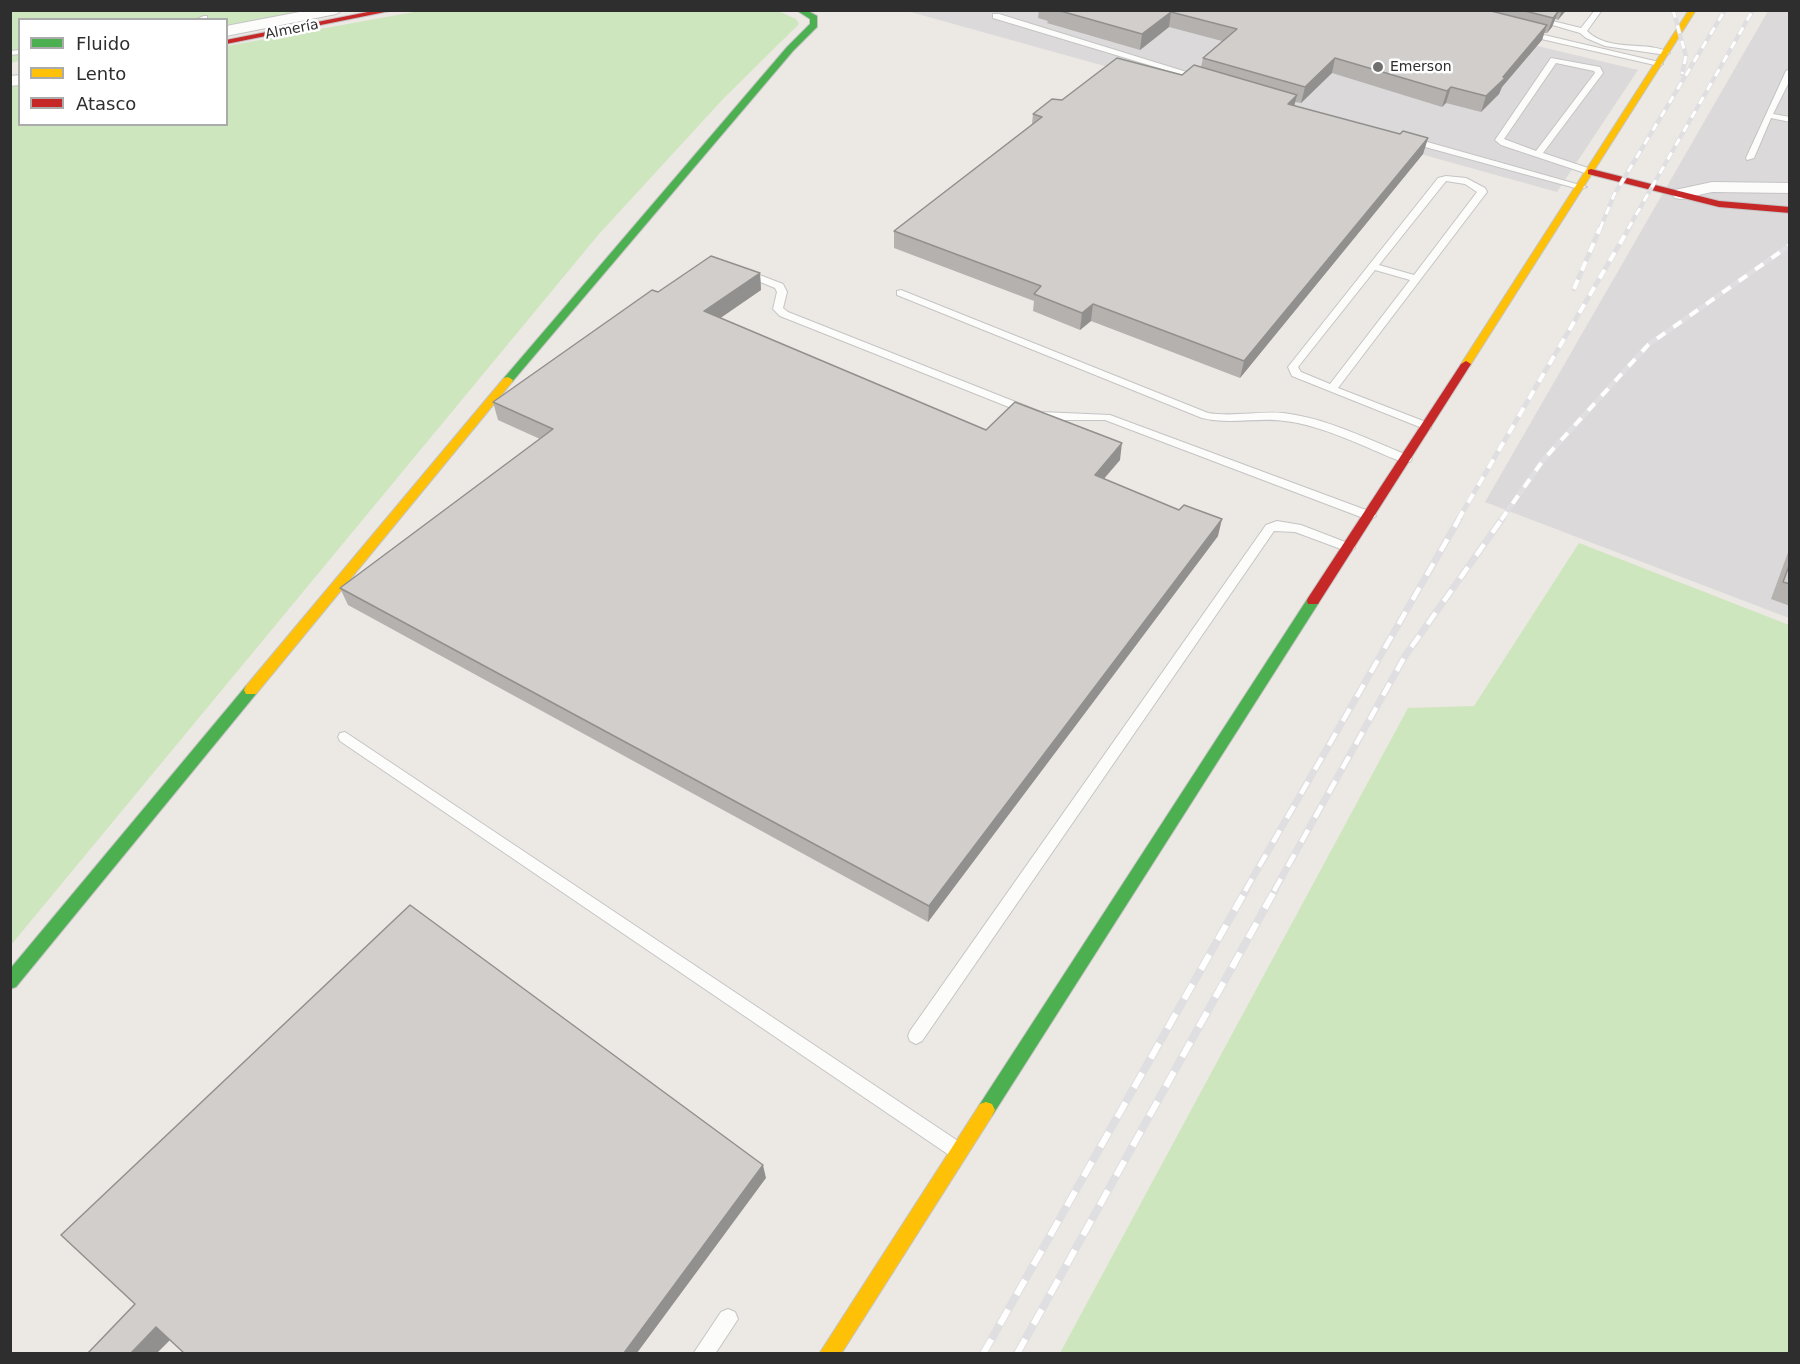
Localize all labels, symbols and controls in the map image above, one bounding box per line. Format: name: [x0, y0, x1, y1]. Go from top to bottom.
street label: Almería: [264, 17, 320, 43]
legend: [18, 18, 228, 126]
text: Fluido: [76, 33, 130, 54]
place label: Emerson: [1390, 59, 1452, 75]
marker: Emerson: [1371, 60, 1385, 74]
text: Lento: [76, 63, 126, 84]
text: Atasco: [76, 93, 136, 114]

